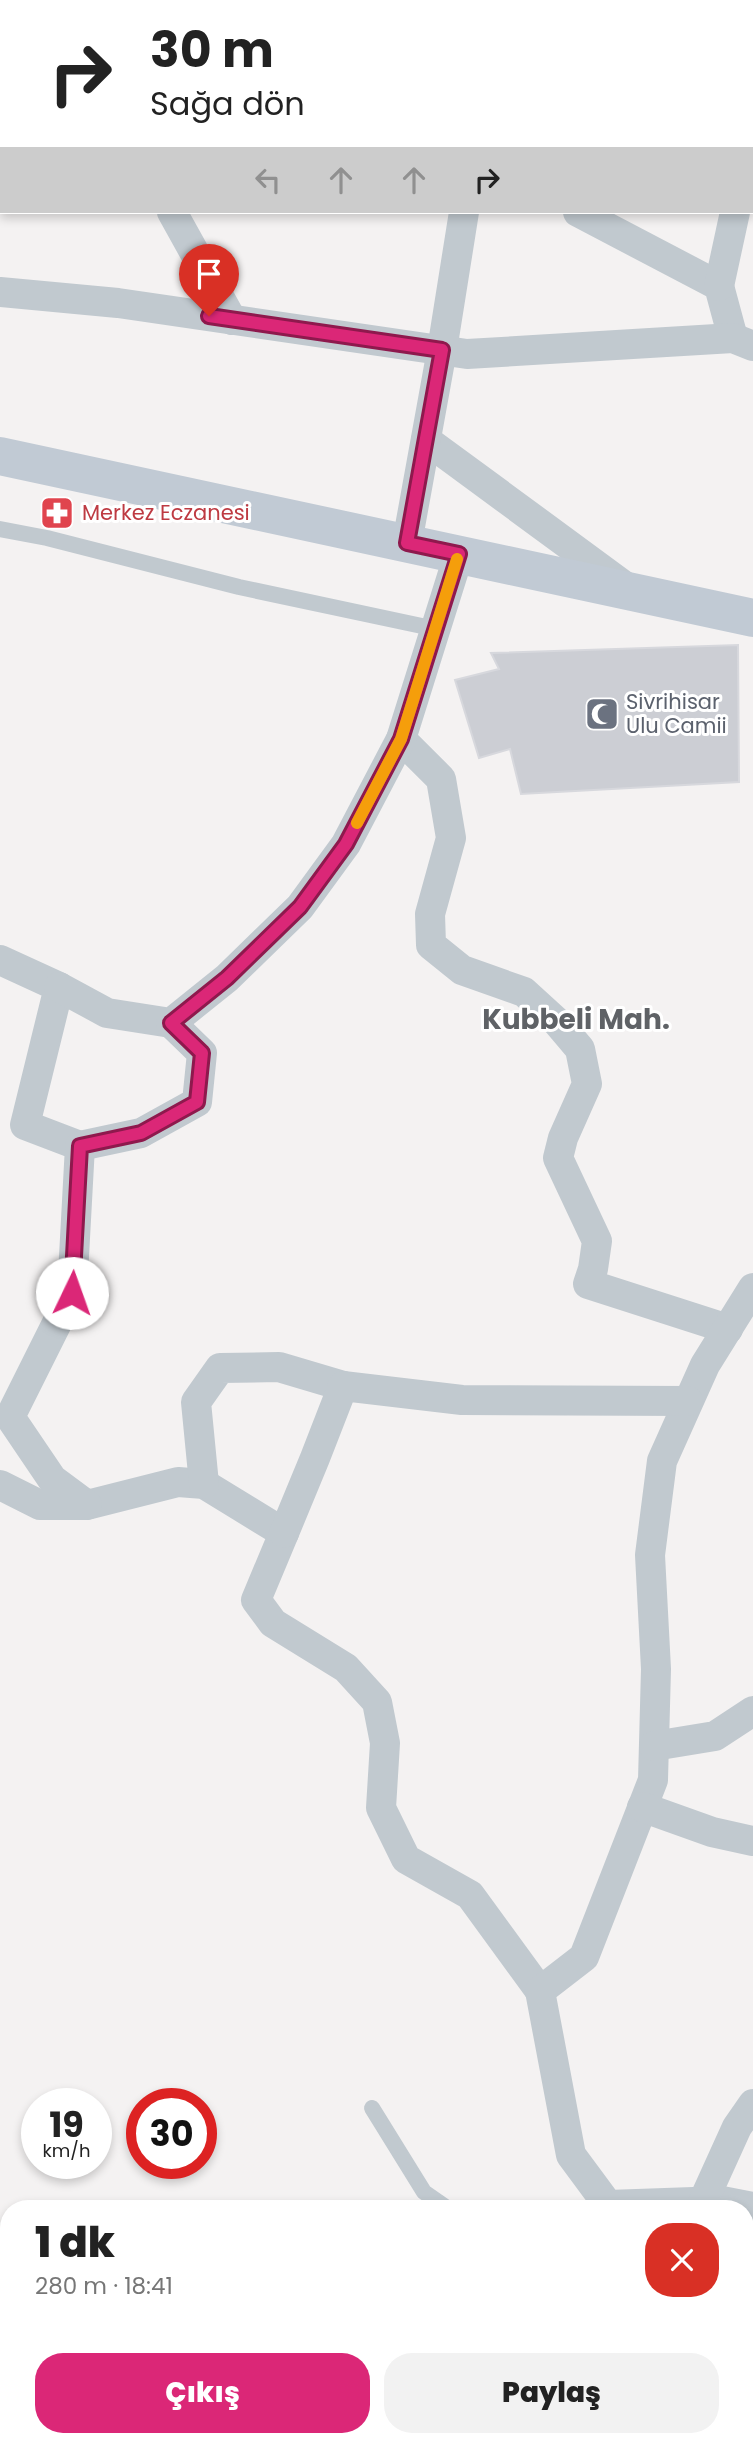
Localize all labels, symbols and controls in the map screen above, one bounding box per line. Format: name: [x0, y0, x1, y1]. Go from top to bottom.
text: 30 m: [150, 16, 274, 84]
icon: right: [35, 28, 126, 119]
text: Sağa dön: [150, 81, 305, 126]
icon: left: [249, 161, 287, 199]
icon: ahead: [322, 161, 360, 199]
icon: ahead: [395, 161, 433, 199]
icon: right: [468, 161, 506, 199]
pin: [179, 244, 239, 316]
icon: arrive: [190, 255, 228, 293]
pharmacy icon: Merkez Eczanesi: [38, 494, 76, 532]
place label: Merkez Eczanesi: [82, 498, 250, 527]
place label: Sivrihisar Ulu Camii: [626, 687, 727, 740]
mosque icon: Sivrihisar Ulu Camii: [583, 695, 621, 733]
district label: Kubbeli Mah.: [482, 1000, 670, 1039]
position arrow: [35, 1256, 109, 1330]
speed limit sign: 30: [126, 2088, 217, 2179]
text: 19: [49, 2100, 84, 2149]
text: km/h: [43, 2138, 90, 2163]
text: 1 dk: [35, 2213, 115, 2272]
button: close: [645, 2223, 719, 2297]
text: 280 m · 18:41: [35, 2270, 173, 2302]
button: Çıkış: [35, 2353, 370, 2433]
button: Paylaş: [384, 2353, 719, 2433]

